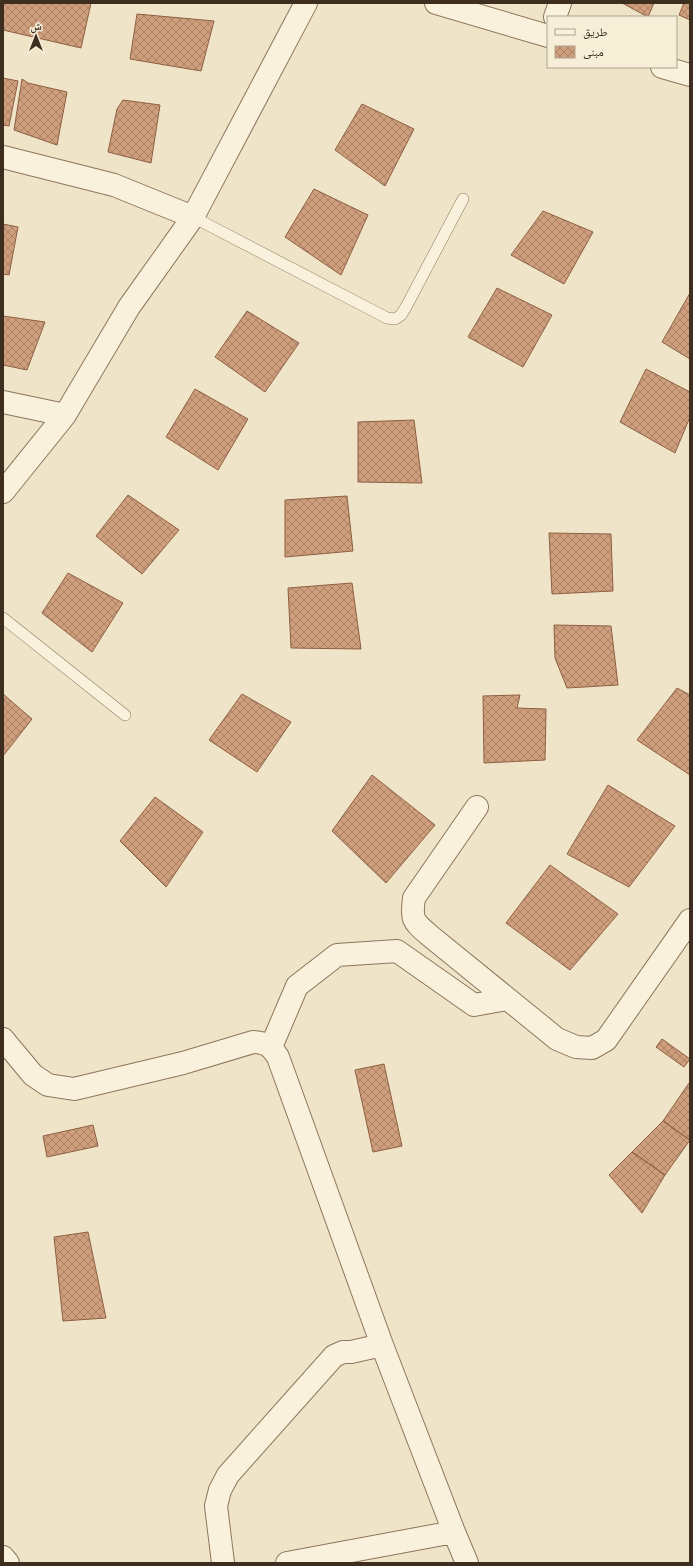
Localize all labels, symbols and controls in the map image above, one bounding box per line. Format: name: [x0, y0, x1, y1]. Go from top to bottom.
north arrow: [16, 16, 56, 56]
legend: [547, 16, 677, 68]
text: ش: [30, 19, 42, 34]
text: طريق: [583, 24, 608, 39]
text: مبنى: [583, 44, 604, 59]

